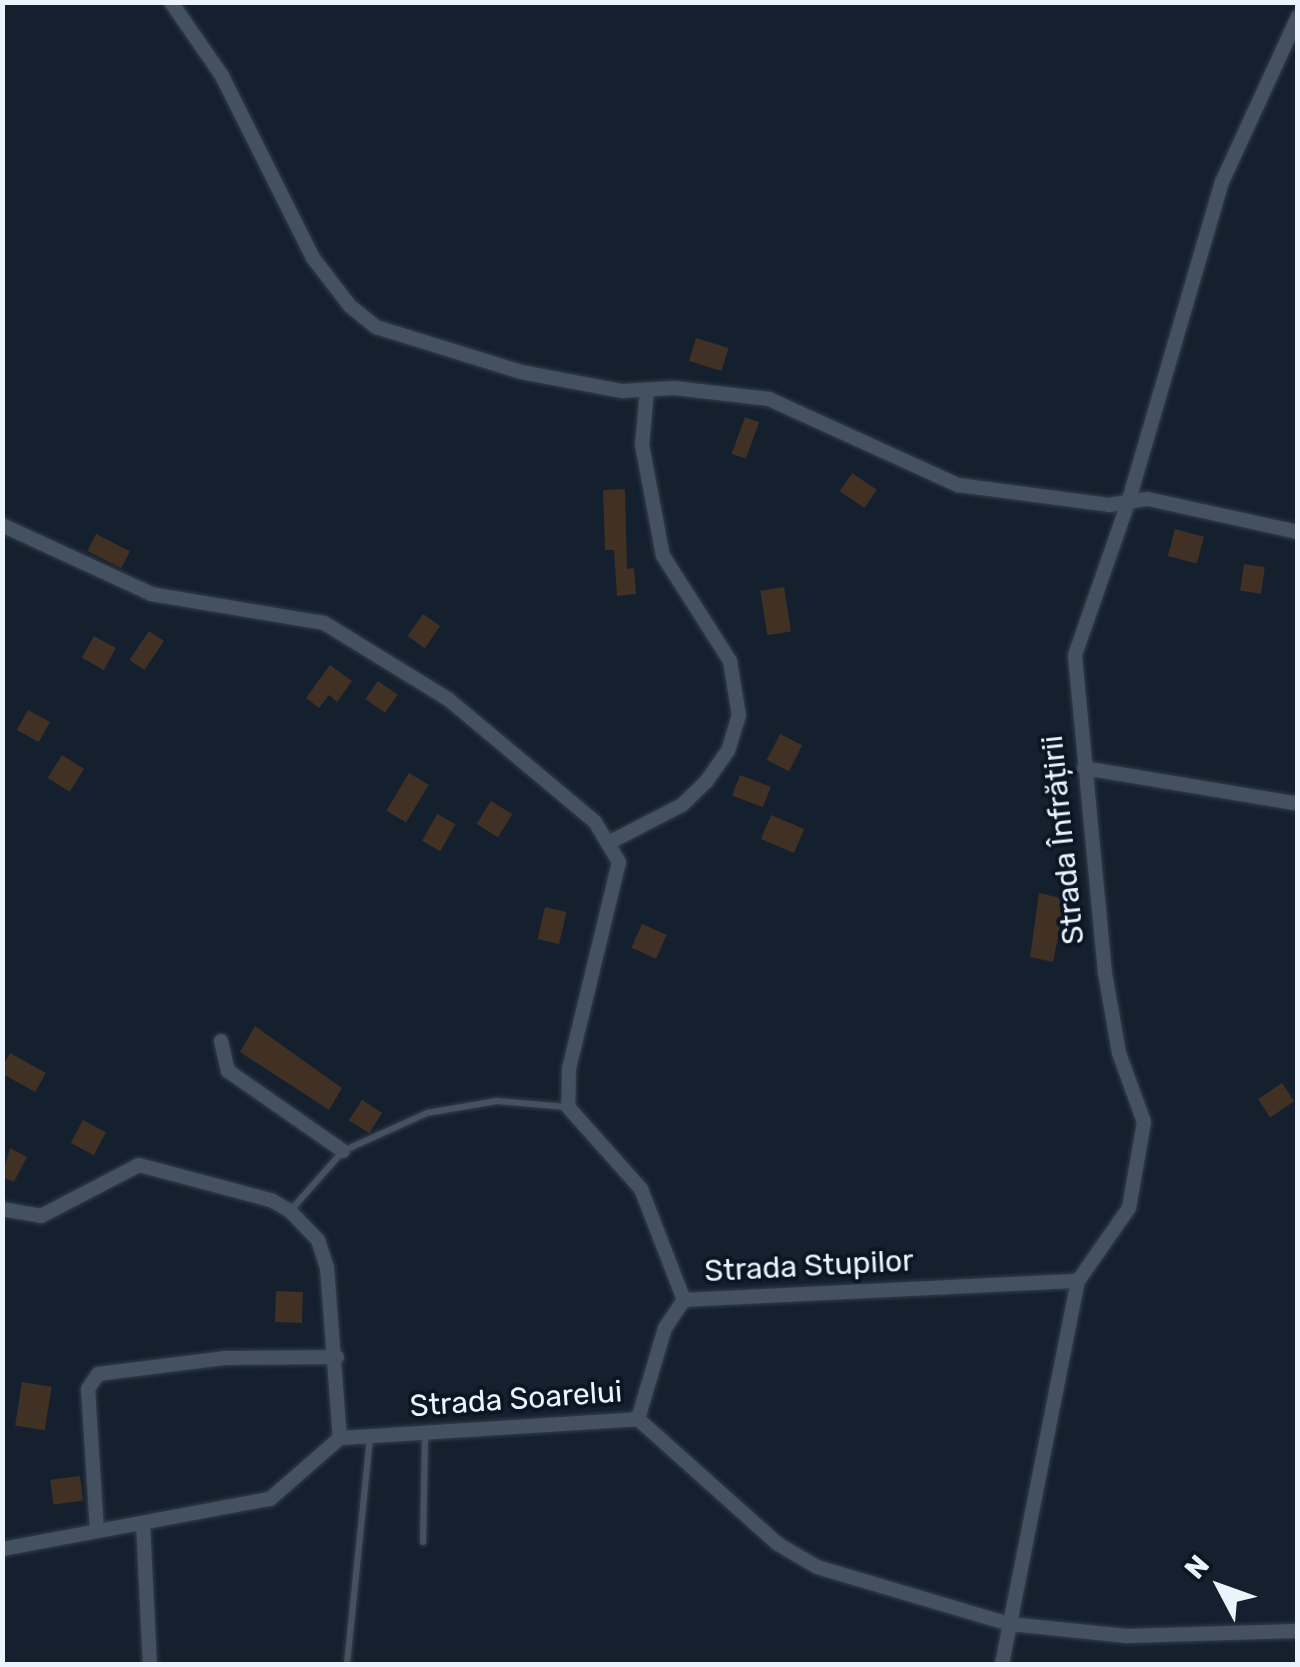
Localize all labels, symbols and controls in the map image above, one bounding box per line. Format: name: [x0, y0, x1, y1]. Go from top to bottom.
street label: Strada Înfrățirii: [1034, 734, 1092, 946]
street label: Strada Stupilor: [704, 1243, 914, 1289]
street label: Strada Soarelui: [409, 1374, 623, 1424]
north arrow: [1170, 1537, 1270, 1637]
text: N: [1178, 1549, 1216, 1585]

